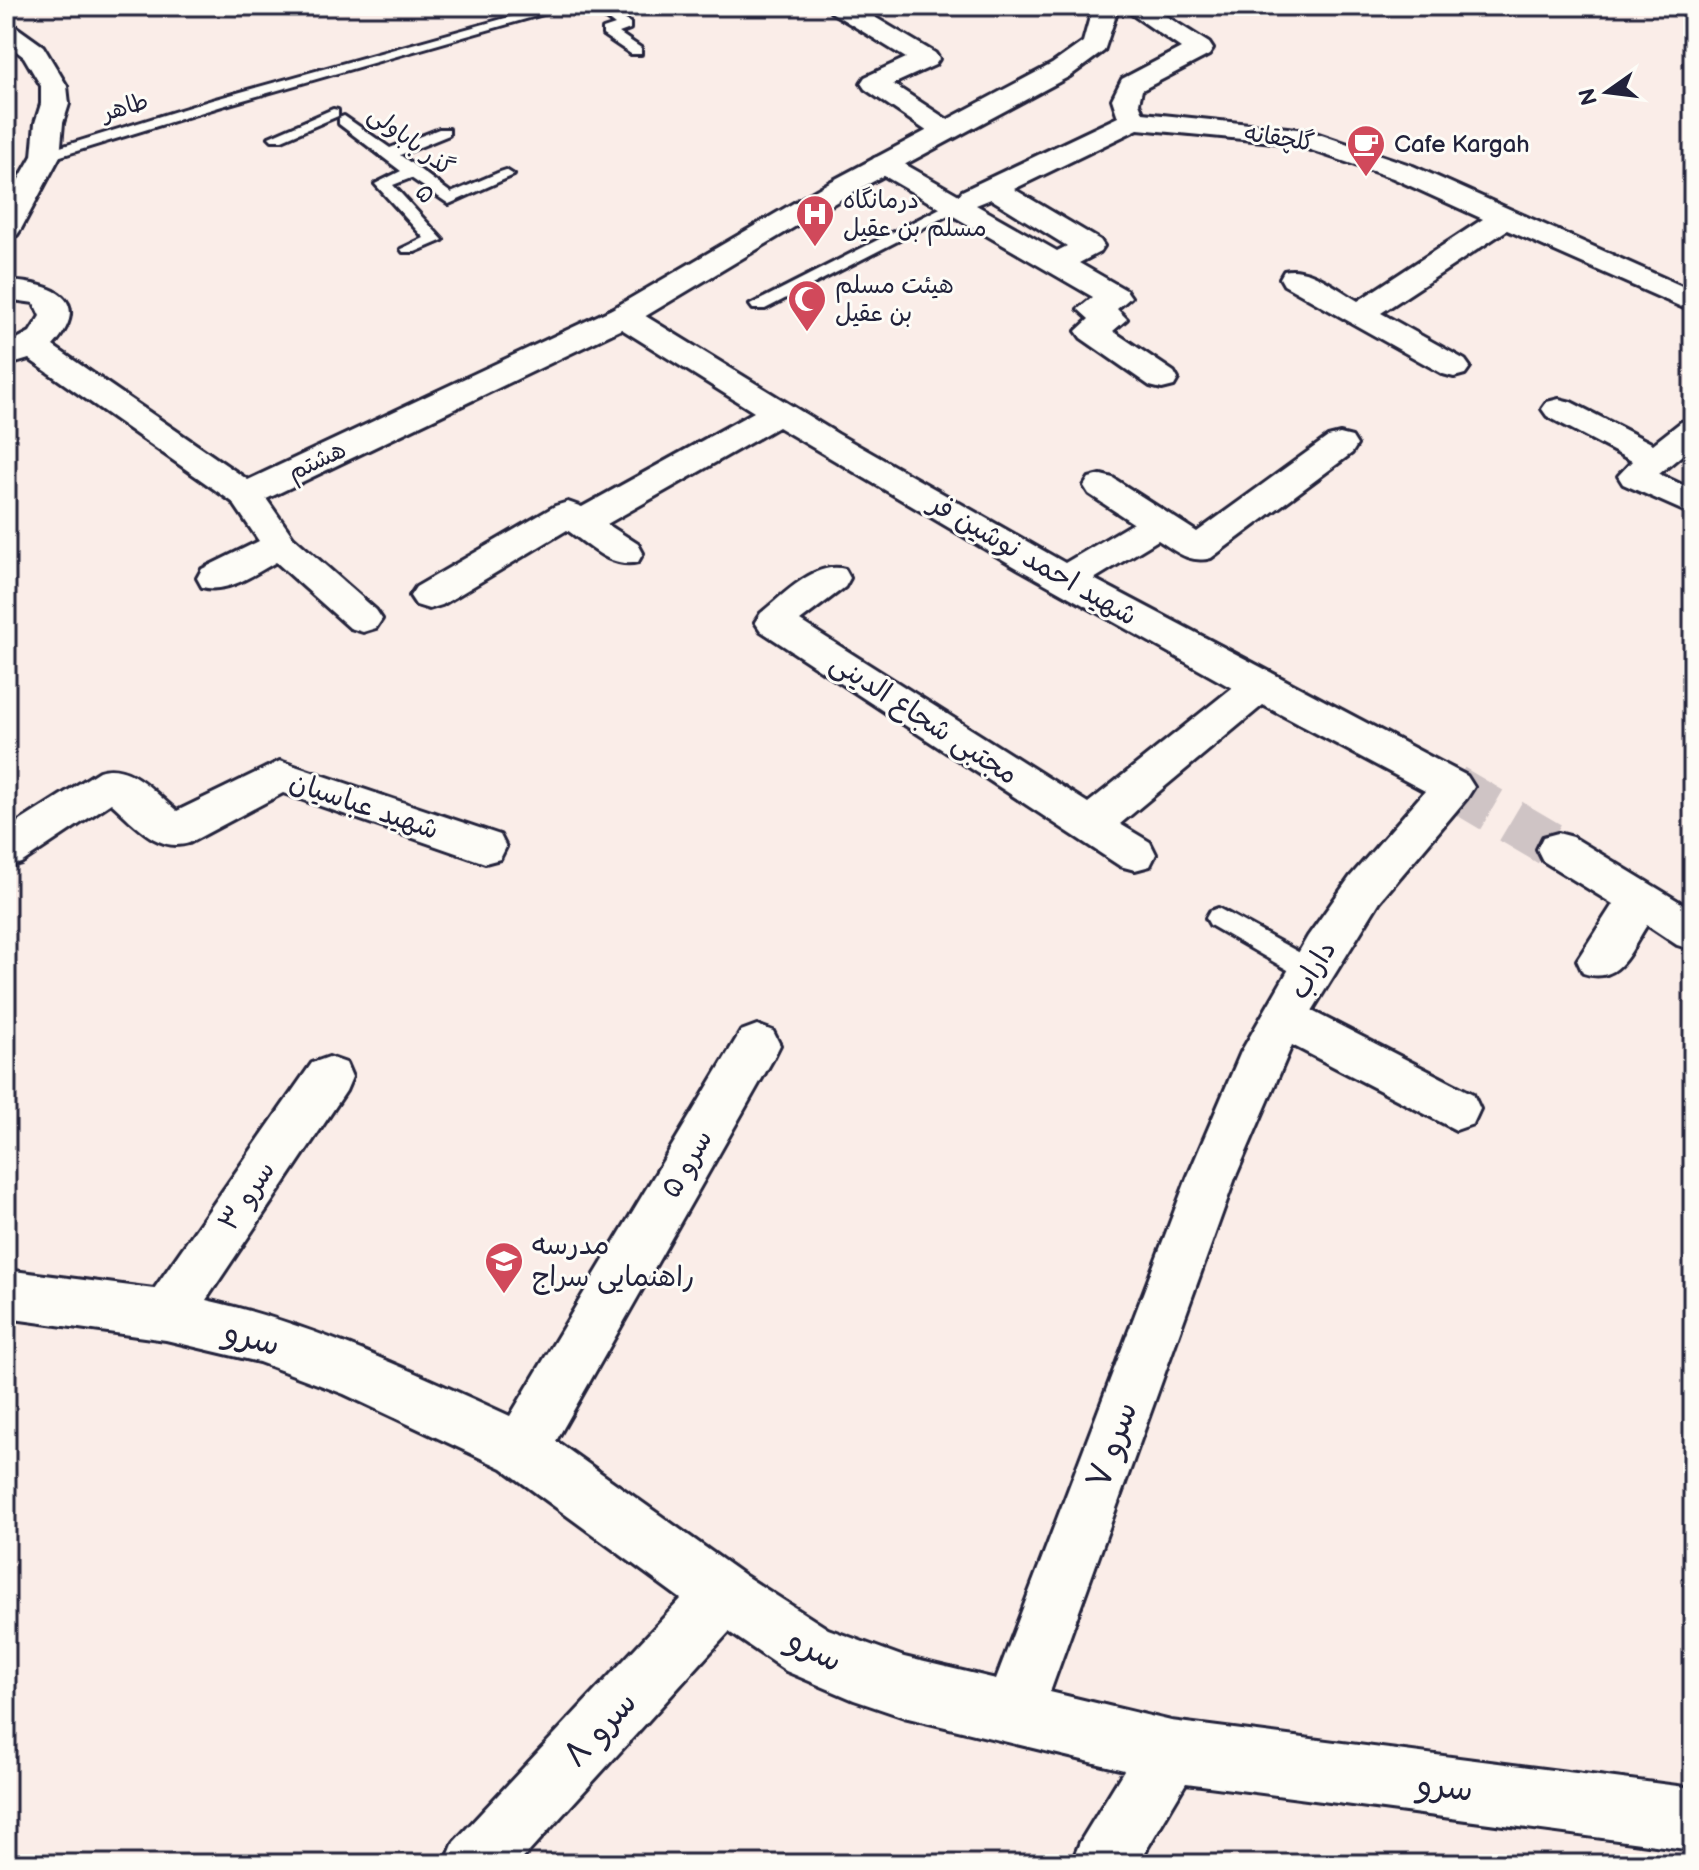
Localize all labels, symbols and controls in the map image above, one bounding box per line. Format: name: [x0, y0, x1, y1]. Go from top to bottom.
north arrow: [1567, 52, 1647, 132]
text: N: [1574, 85, 1604, 108]
street label: طاهر: [96, 86, 152, 128]
street label: گذر باباولی: [362, 99, 460, 183]
street label: گلچقانه: [1242, 118, 1316, 158]
cafe icon: Cafe Kargah: [1345, 123, 1387, 178]
place label: Cafe Kargah: [1394, 130, 1530, 159]
street label: ۵: [409, 178, 441, 210]
place label: درمانگاه مسلم بن عقیل: [843, 186, 987, 246]
hospital icon: درمانگاه مسلم بن عقیل: [794, 193, 836, 248]
place label: هیئت مسلم بن عقیل: [835, 271, 954, 328]
mosque icon: هیئت مسلم بن عقیل: [786, 278, 828, 333]
street label: هشتم: [283, 435, 352, 490]
street label: شهید احمد نوشین فر: [921, 486, 1143, 633]
street label: مجتبی شجاع الدینی: [823, 646, 1024, 793]
street label: شهید عباسیان: [285, 765, 443, 847]
street label: داراب: [1283, 935, 1343, 1005]
street label: سرو ۵: [654, 1124, 720, 1204]
street label: سرو ۳: [212, 1155, 282, 1237]
place label: مدرسه راهنمایی سراج: [532, 1229, 695, 1295]
school or university icon: مدرسه راهنمایی سراج: [483, 1240, 525, 1295]
street label: سرو: [217, 1310, 285, 1365]
street label: سرو ۷: [1077, 1396, 1147, 1494]
street label: سرو: [779, 1618, 850, 1681]
street label: سرو ۸: [554, 1682, 646, 1776]
street label: سرو: [1412, 1763, 1476, 1811]

